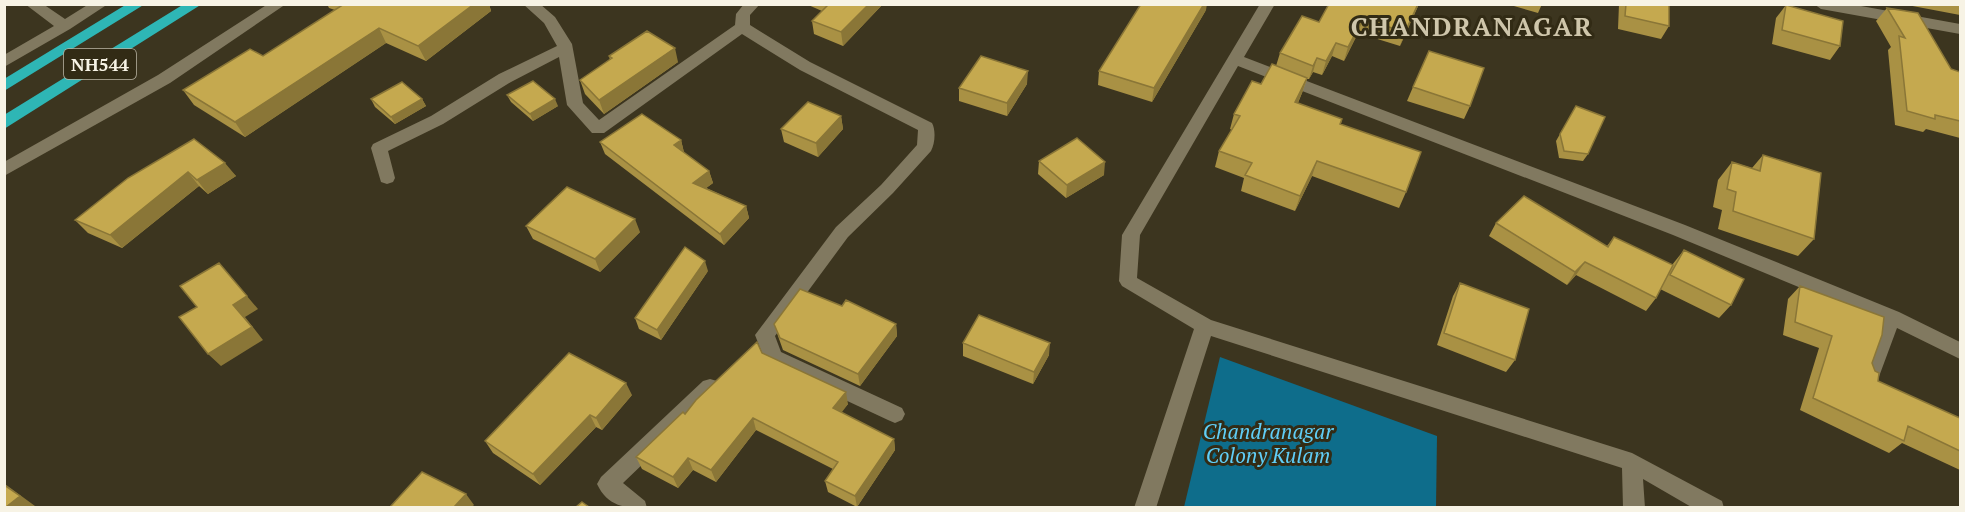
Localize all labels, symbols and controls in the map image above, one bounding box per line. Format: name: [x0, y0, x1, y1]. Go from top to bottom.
district label: CHANDRANAGAR: [1351, 9, 1593, 43]
road number: NH544: [64, 49, 136, 79]
water label: Chandranagar Colony Kulam: [1203, 417, 1334, 469]

